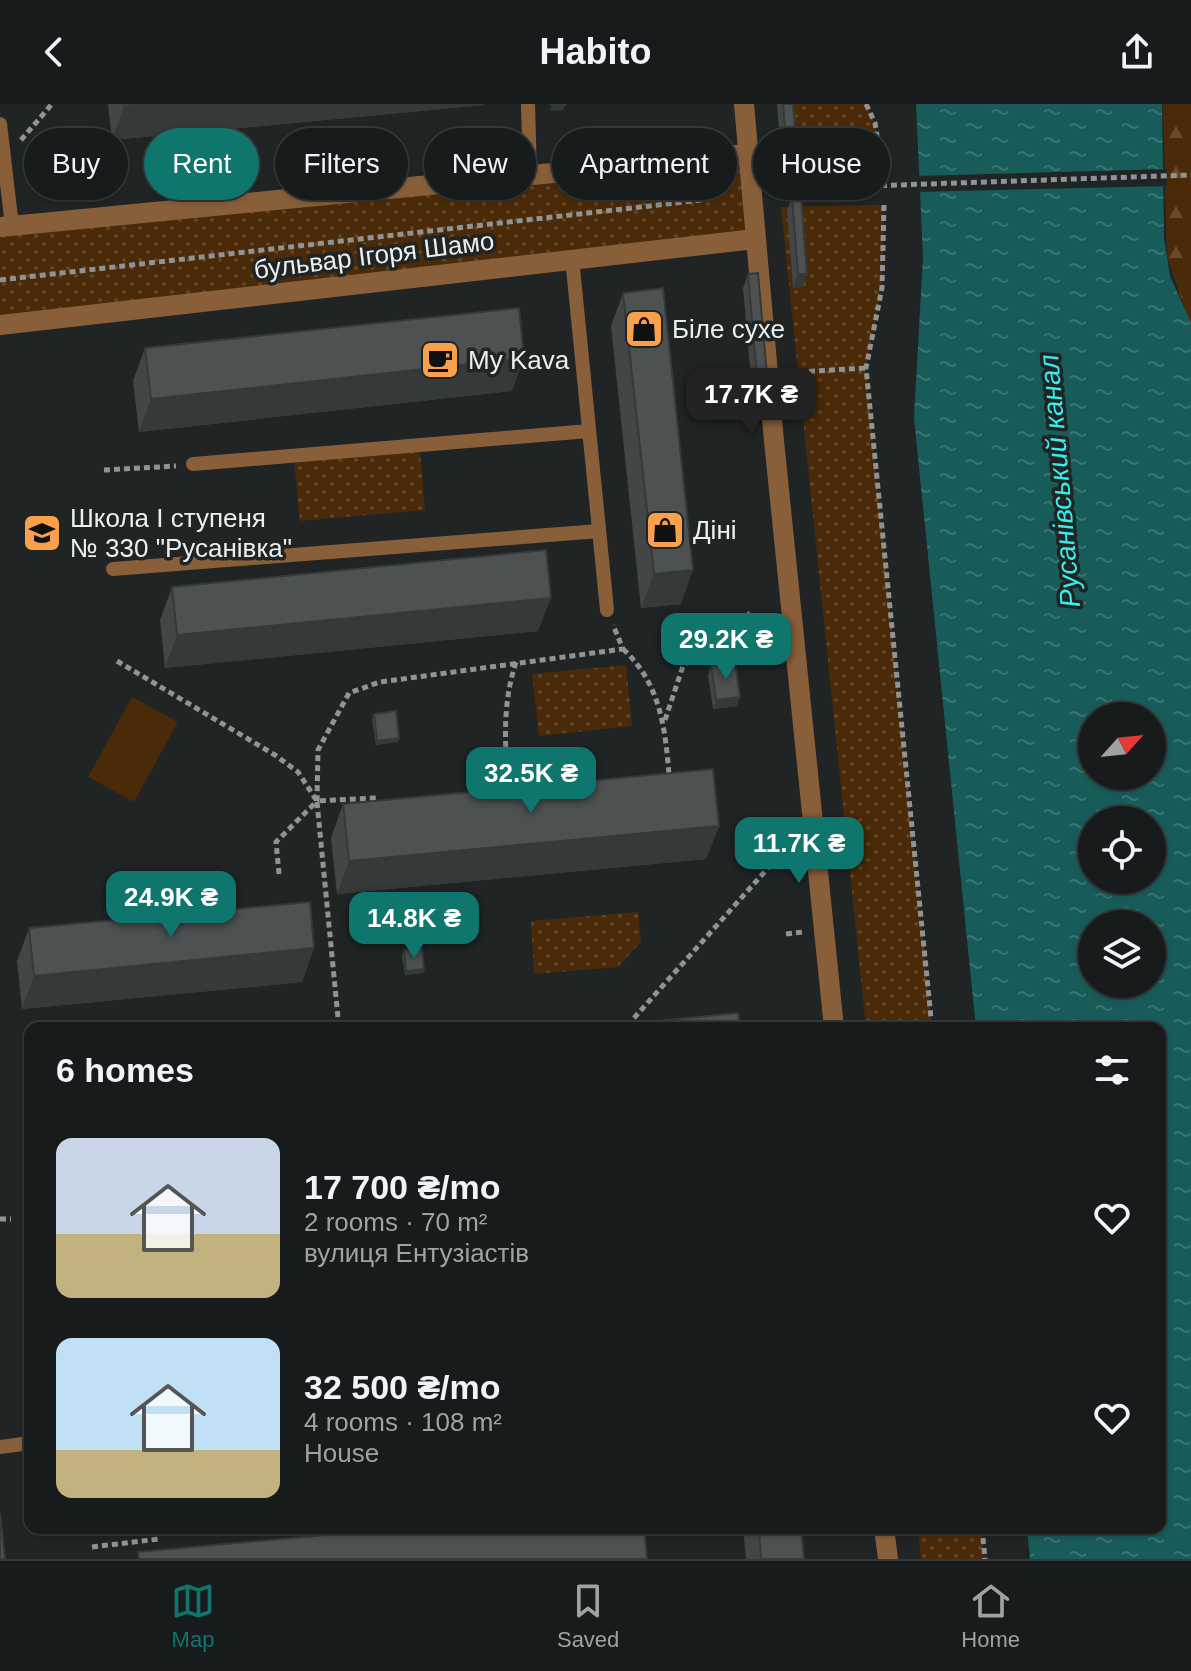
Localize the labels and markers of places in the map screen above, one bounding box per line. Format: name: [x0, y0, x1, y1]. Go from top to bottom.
shop icon: Біле сухе: [623, 308, 665, 350]
place label: Біле сухе: [672, 314, 785, 344]
cafe icon: My Kava: [419, 339, 461, 381]
place label: My Kava: [468, 345, 570, 375]
pin: 17.7K ₴: [677, 368, 825, 436]
place label: Школа І ступеня № 330 "Русанівка": [70, 503, 292, 563]
shop icon: Діні: [644, 509, 686, 551]
school or university icon: Школа І ступеня № 330 "Русанівка": [21, 512, 63, 554]
place label: Діні: [693, 515, 737, 545]
pin: 29.2K ₴: [652, 613, 800, 681]
pin: 32.5K ₴: [457, 747, 605, 815]
pin: 11.7K ₴: [725, 817, 873, 885]
pin: 24.9K ₴: [97, 871, 245, 939]
pin: 14.8K ₴: [340, 892, 488, 960]

